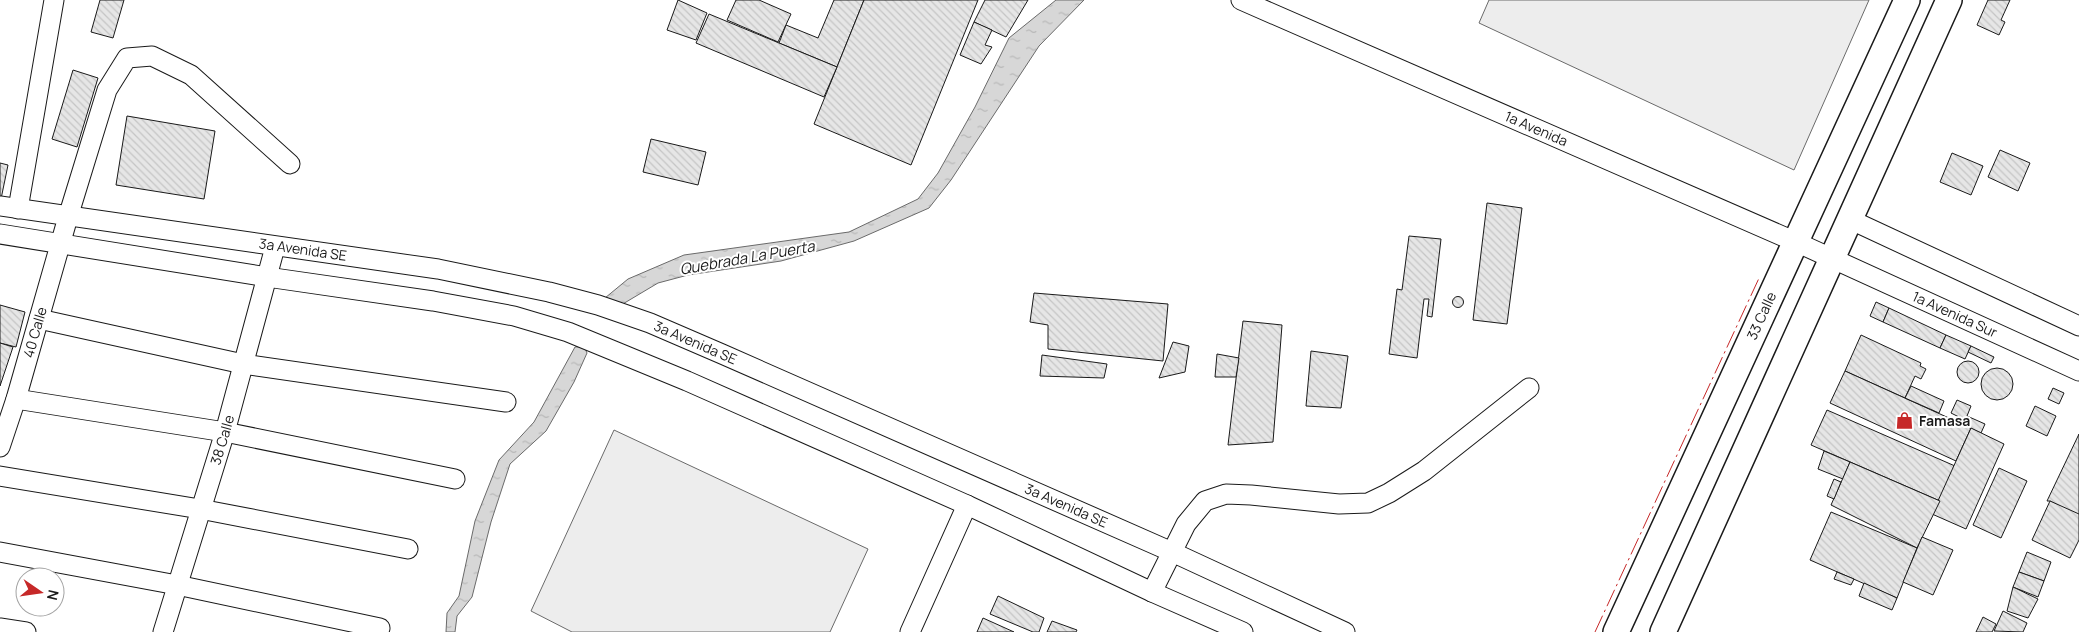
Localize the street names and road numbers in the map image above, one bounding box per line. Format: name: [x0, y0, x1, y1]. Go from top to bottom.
street label: 1a Avenida: [1502, 106, 1571, 150]
street label: 3a Avenida SE: [258, 233, 348, 265]
street label: 1a Avenida Sur: [1909, 286, 2001, 342]
street label: 33 Calle: [1742, 289, 1780, 343]
street label: 40 Calle: [18, 304, 51, 360]
street label: 3a Avenida SE: [651, 316, 740, 368]
street label: 38 Calle: [205, 413, 238, 467]
street label: 3a Avenida SE: [1022, 478, 1111, 532]

